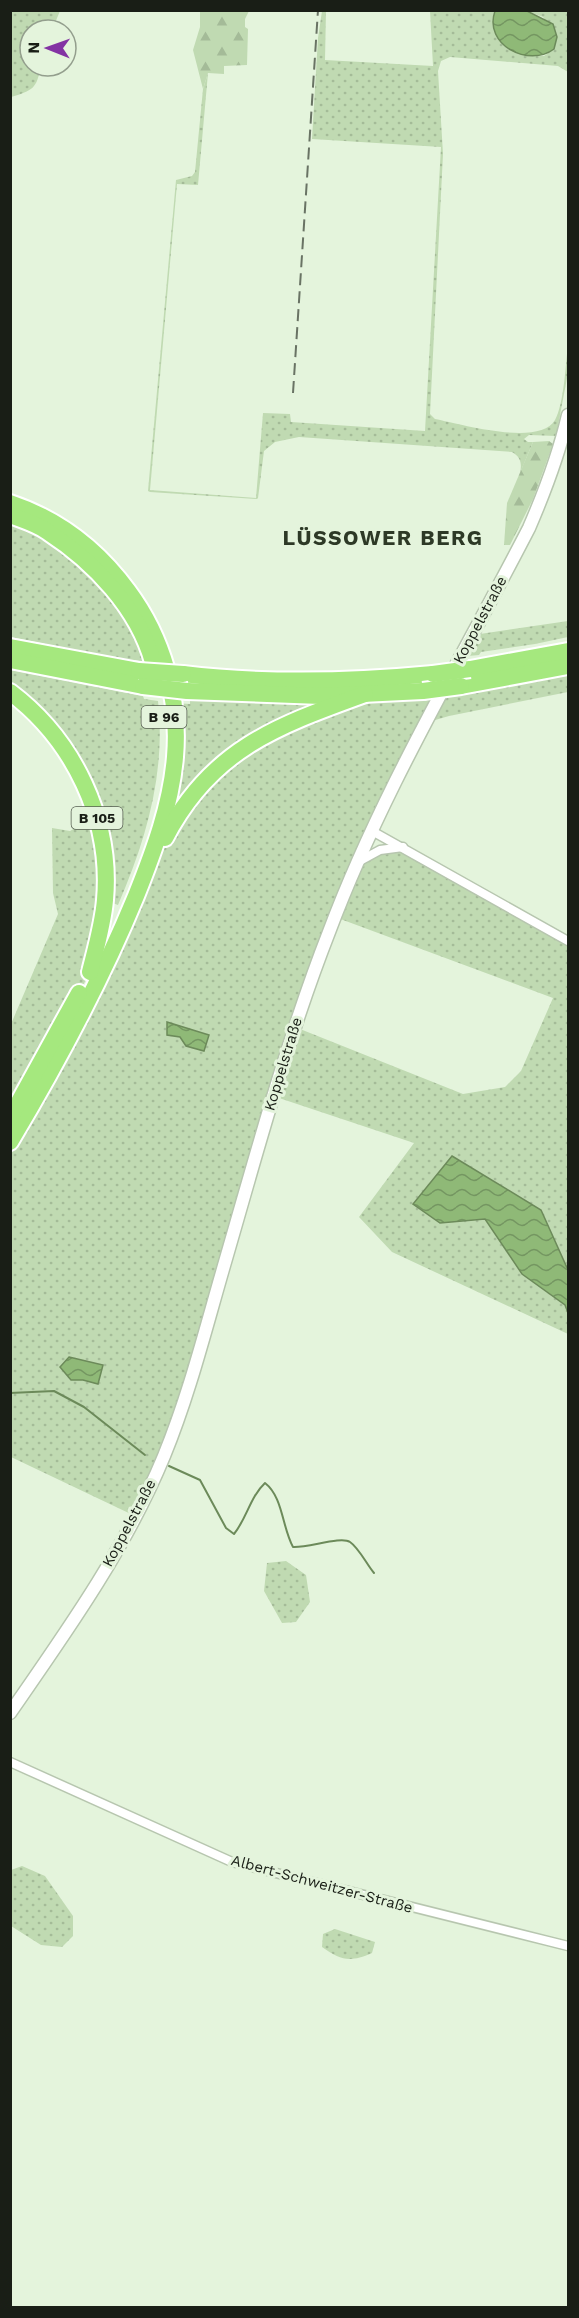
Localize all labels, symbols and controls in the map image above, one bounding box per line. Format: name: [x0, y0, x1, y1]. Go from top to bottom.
north arrow: [18, 18, 78, 78]
text: N: [24, 42, 43, 54]
district label: LÜSSOWER BERG: [283, 525, 483, 550]
street label: Koppelstraße: [449, 573, 511, 667]
road number: B 96: [142, 706, 186, 728]
road number: B 105: [72, 807, 122, 829]
street label: Koppelstraße: [260, 1015, 306, 1113]
street label: Koppelstraße: [98, 1476, 160, 1570]
street label: Albert-Schweitzer-Straße: [229, 1851, 415, 1917]

